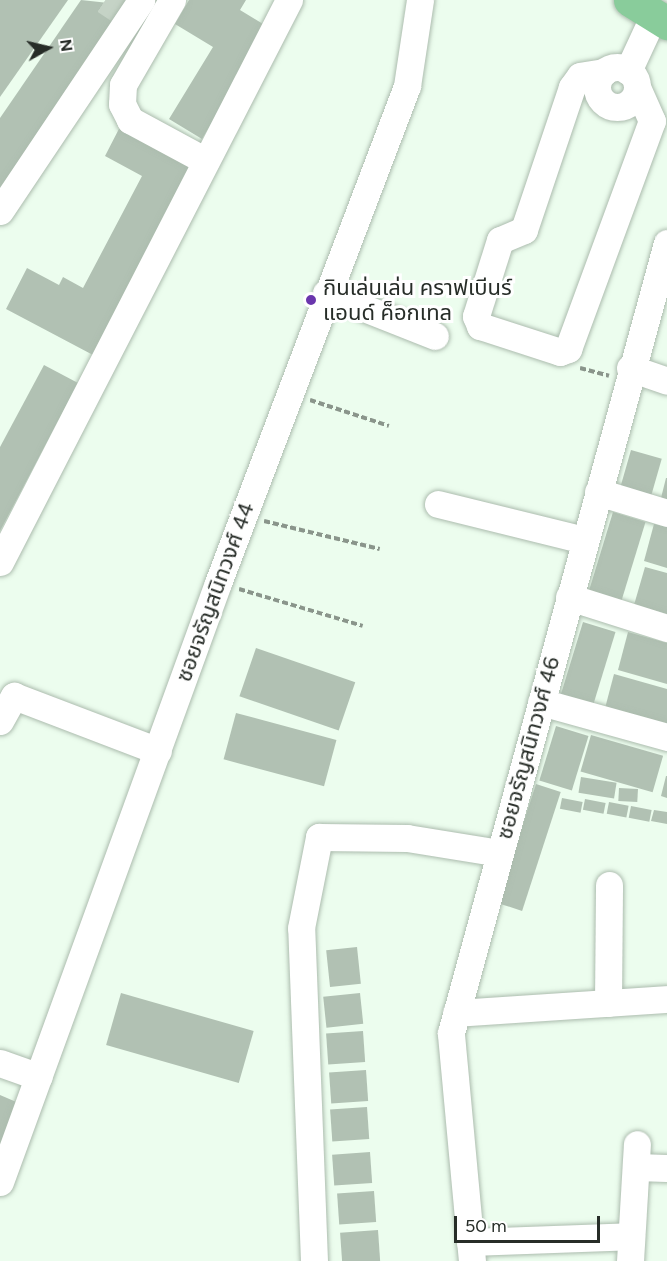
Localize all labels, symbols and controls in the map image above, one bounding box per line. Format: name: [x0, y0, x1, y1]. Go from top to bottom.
north arrow: [18, 18, 78, 78]
text: N: [56, 38, 77, 53]
place label: กินเล่นเล่น คราฟเบีนร์ แอนด์ ค็อกเทล: [323, 274, 512, 326]
marker: กินเล่นเล่น คราฟเบีนร์ แอนด์ ค็อกเทล: [304, 293, 318, 307]
street label: ซอยจรัญสนิทวงศ์ 44: [170, 499, 260, 685]
street label: ซอยจรัญสนิทวงศ์ 46: [491, 654, 565, 842]
scale bar: [457, 1204, 602, 1242]
text: 50 m: [465, 1215, 507, 1237]

